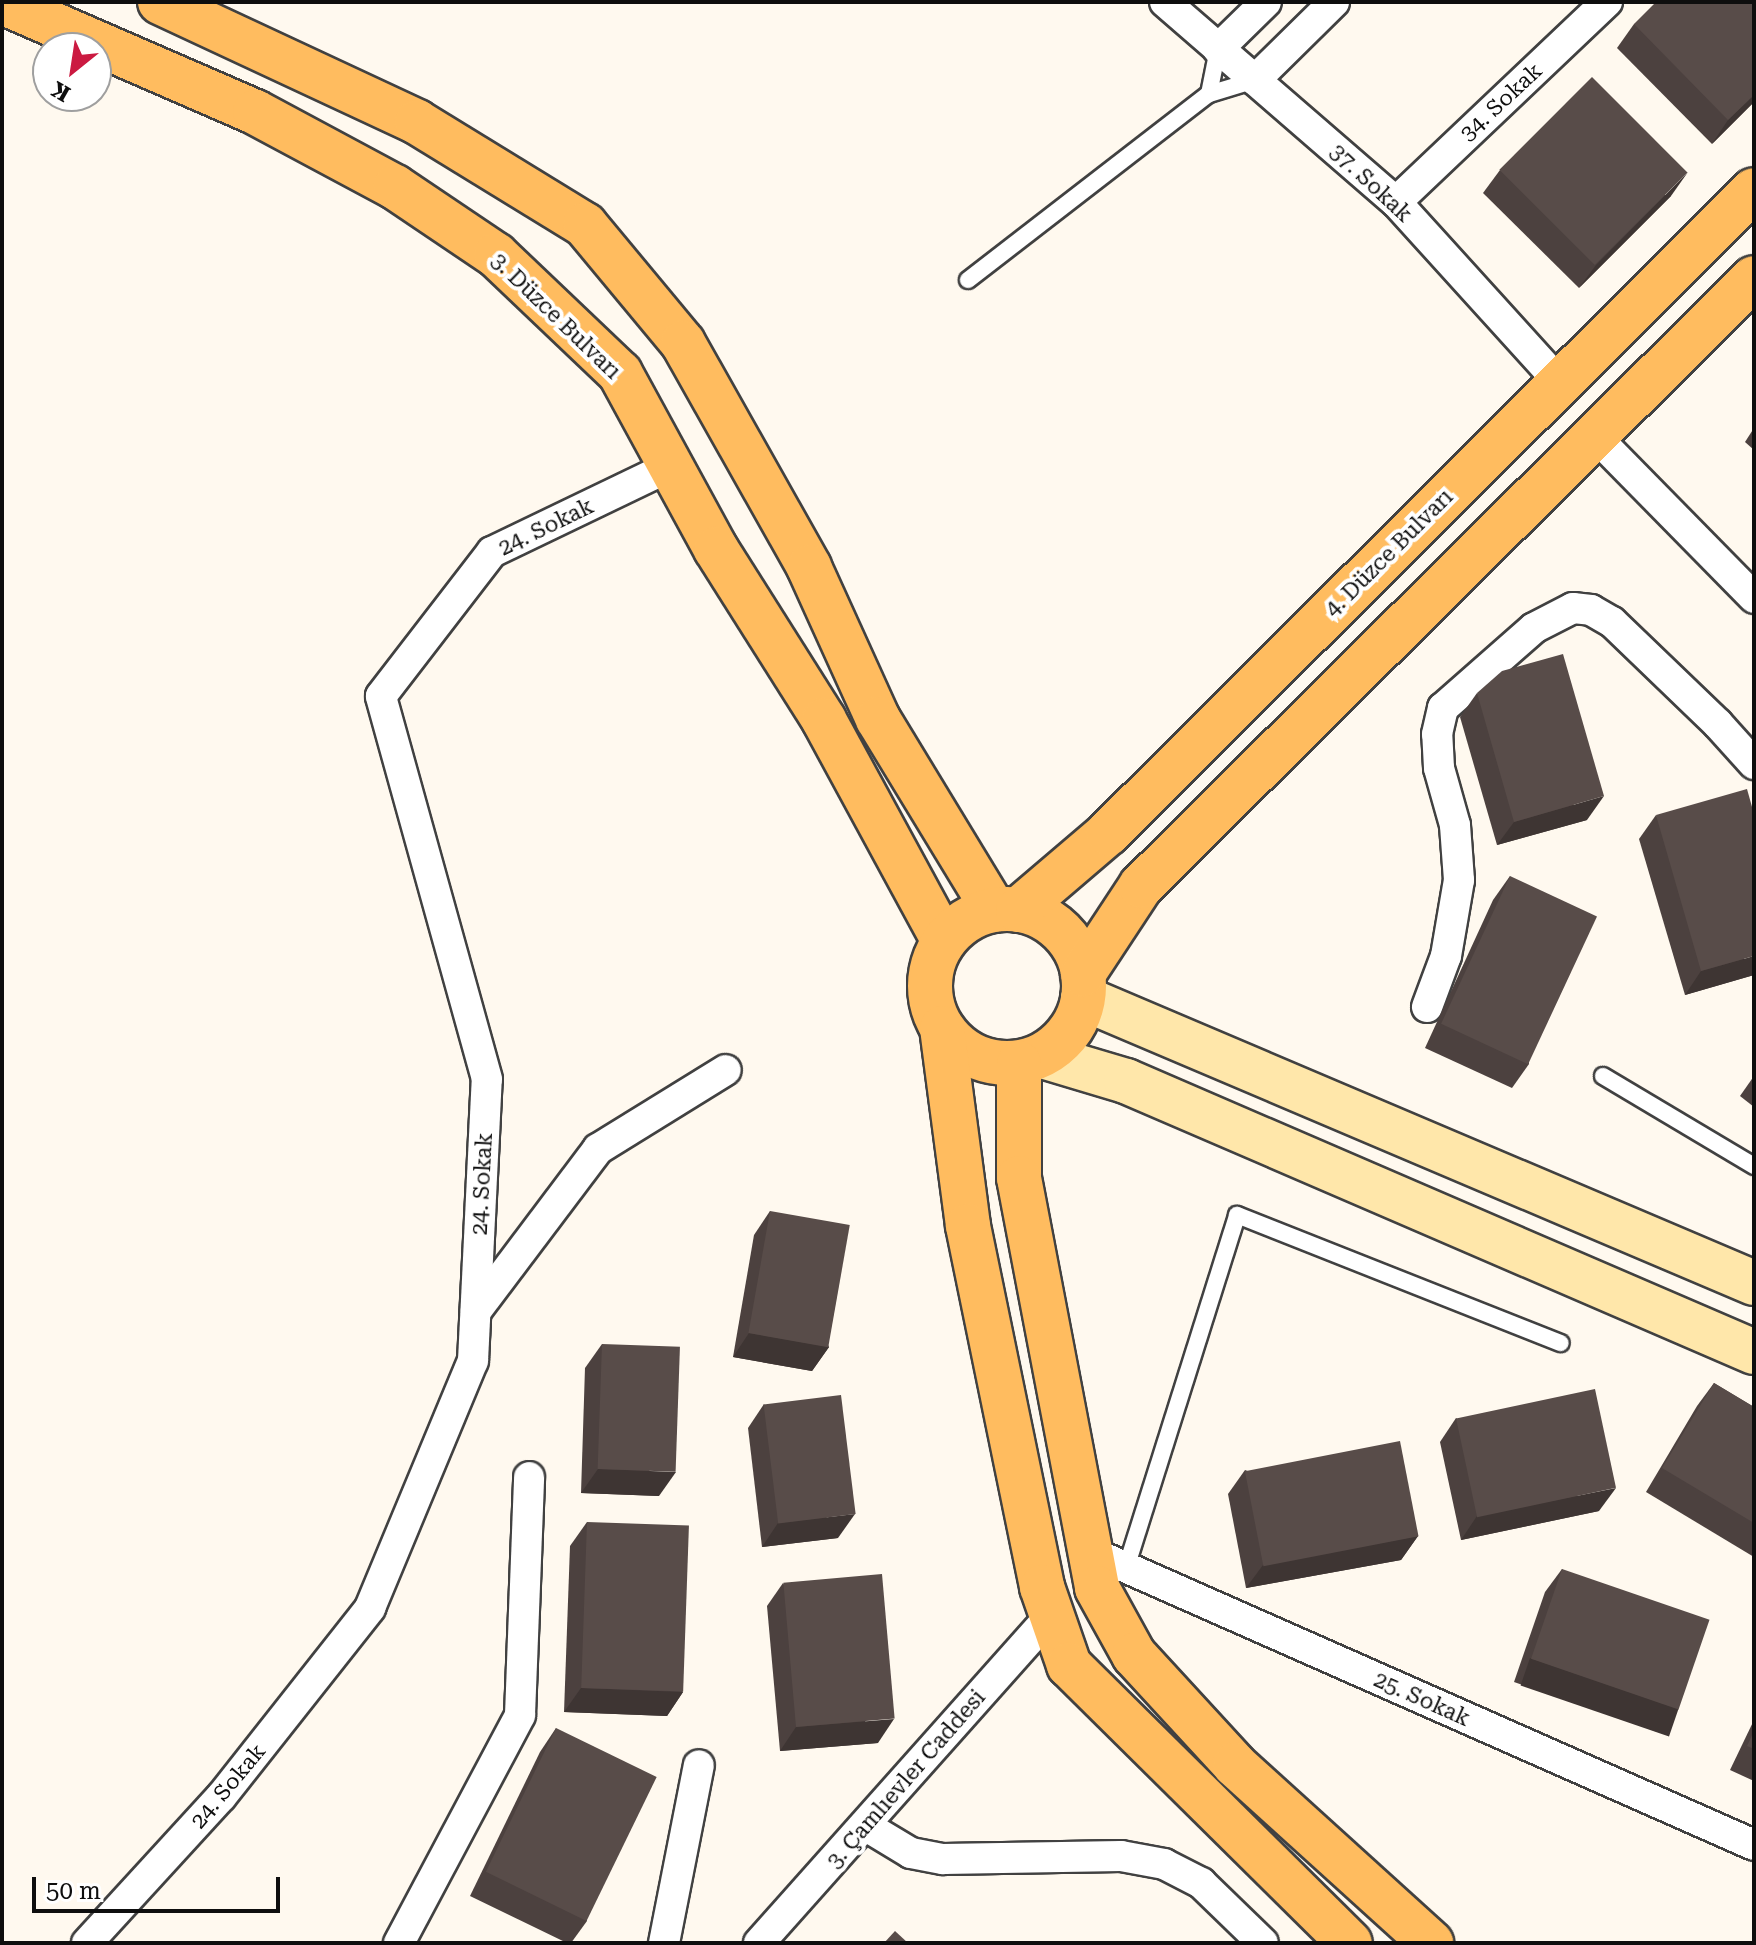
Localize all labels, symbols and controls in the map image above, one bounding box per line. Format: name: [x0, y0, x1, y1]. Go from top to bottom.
north arrow: [32, 32, 112, 112]
street label: 34. Sokak: [1455, 57, 1547, 147]
text: K: [47, 76, 74, 107]
street label: 37. Sokak: [1325, 138, 1417, 228]
street label: 3. Düzce Bulvarı: [486, 248, 626, 384]
street label: 4. Düzce Bulvarı: [1320, 484, 1458, 622]
street label: 24. Sokak: [494, 493, 598, 561]
street label: 24. Sokak: [466, 1132, 498, 1236]
street label: 25. Sokak: [1370, 1666, 1474, 1732]
street label: 3. Çamlıevler Caddesi: [821, 1684, 991, 1874]
street label: 24. Sokak: [185, 1738, 271, 1834]
scale bar: [36, 1861, 284, 1911]
text: 50 m: [46, 1877, 101, 1905]

